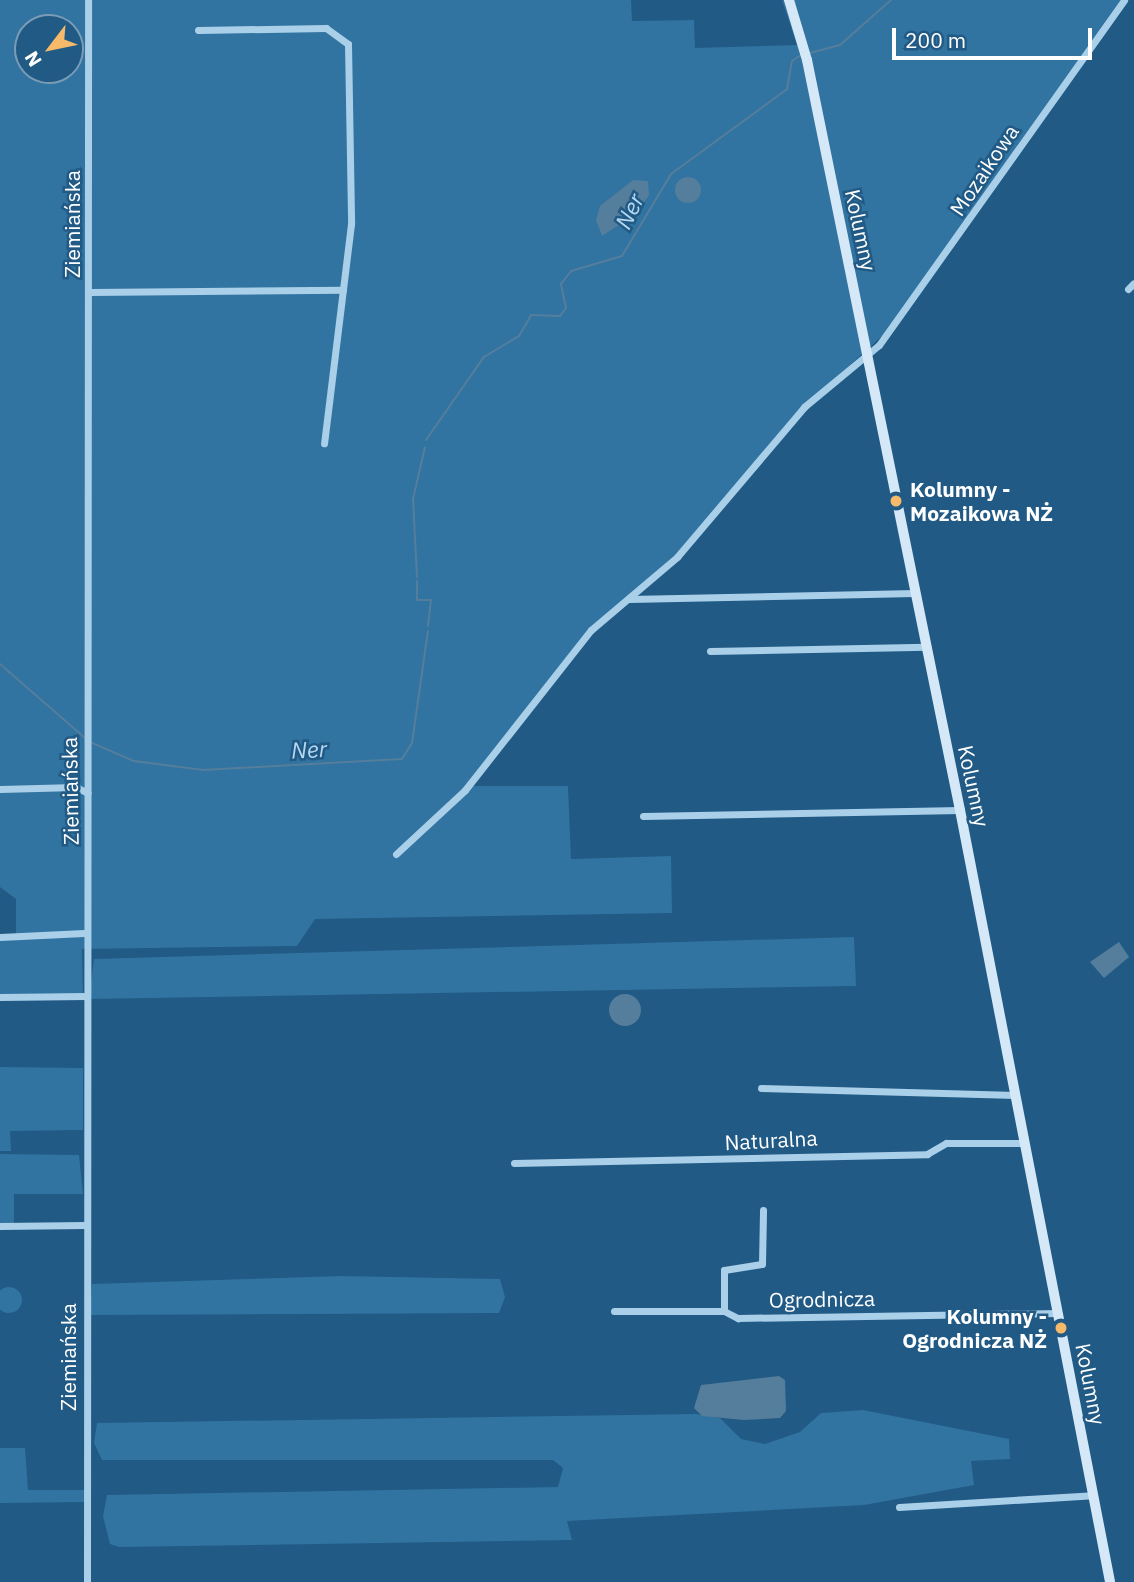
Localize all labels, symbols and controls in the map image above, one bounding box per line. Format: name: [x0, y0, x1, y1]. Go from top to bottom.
north arrow: [14, 14, 84, 84]
scale bar: [896, 14, 1096, 58]
text: 200 m: [905, 26, 966, 54]
text: N: [19, 47, 47, 71]
street label: Mozaikowa: [944, 120, 1024, 220]
street label: Ziemiańska: [59, 170, 85, 278]
street label: Kolumny: [840, 187, 882, 273]
water label: Ner: [609, 189, 649, 233]
place label: Kolumny - Mozaikowa NŻ: [910, 476, 1053, 526]
marker: Kolumny - Mozaikowa NŻ: [888, 493, 904, 509]
water label: Ner: [290, 734, 328, 764]
street label: Ziemiańska: [56, 737, 84, 845]
street label: Kolumny: [953, 743, 995, 829]
street label: Naturalna: [724, 1125, 818, 1155]
street label: Ogrodnicza: [769, 1285, 875, 1313]
street label: Ziemiańska: [55, 1303, 81, 1411]
place label: Kolumny - Ogrodnicza NŻ: [902, 1303, 1047, 1353]
marker: Kolumny - Ogrodnicza NŻ: [1053, 1320, 1069, 1336]
street label: Kolumny: [1071, 1341, 1111, 1427]

